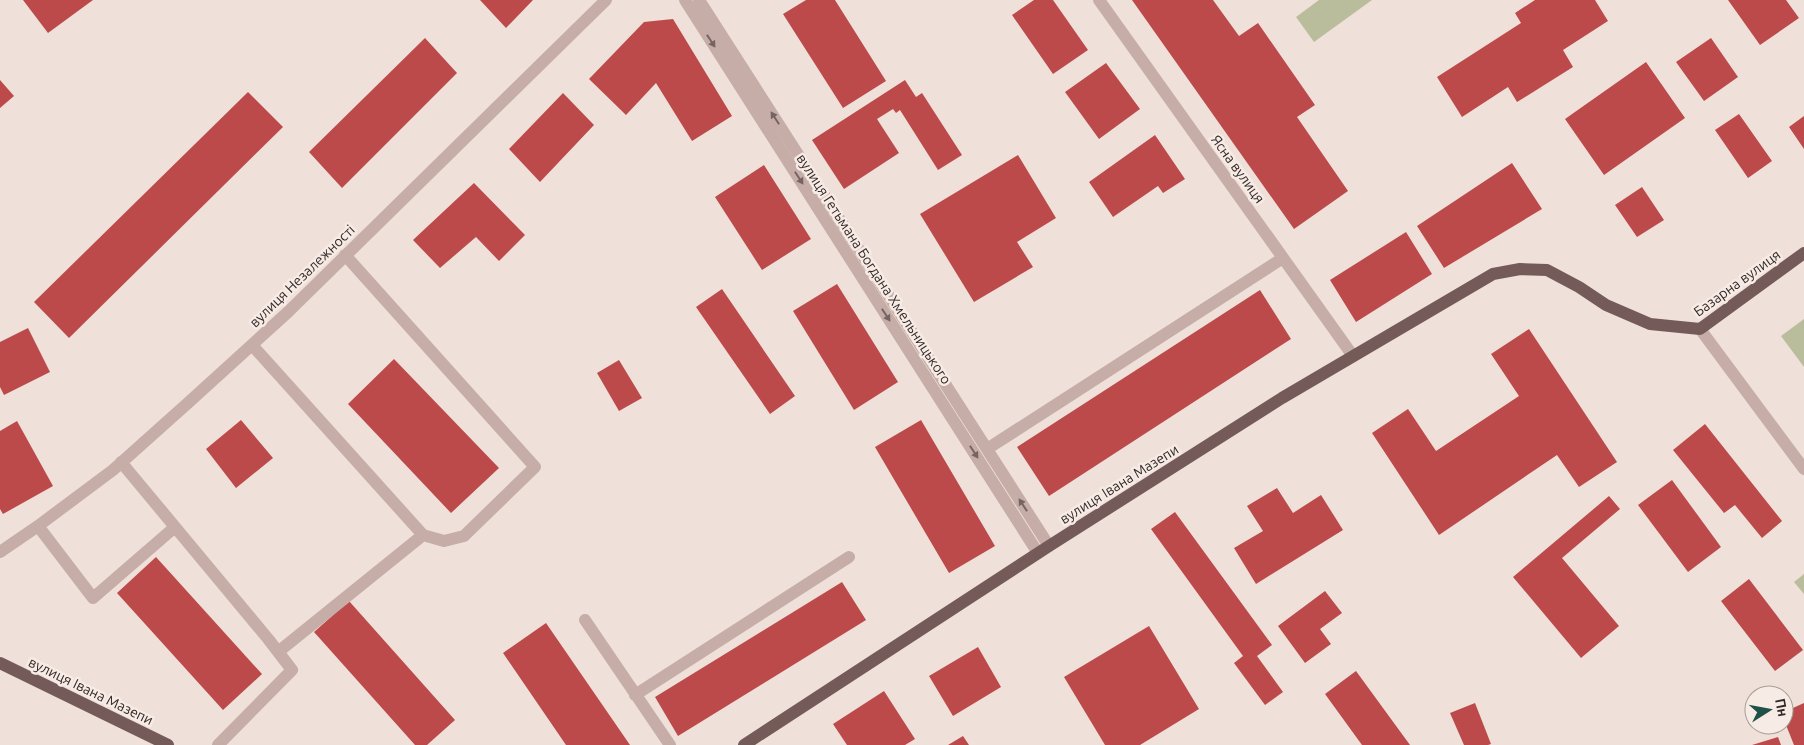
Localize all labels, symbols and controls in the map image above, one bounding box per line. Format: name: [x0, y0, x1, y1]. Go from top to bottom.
one-way arrow: [706, 34, 716, 48]
one-way arrow: [770, 111, 779, 124]
street label: Ясна вулиця: [1208, 132, 1268, 206]
street label: вулиця Гетьмана Богдана Хмельницького: [793, 151, 955, 387]
one-way arrow: [794, 171, 803, 185]
street label: вулиця Незалежності: [246, 222, 358, 330]
street label: Базарна вулиця: [1691, 246, 1783, 320]
one-way arrow: [881, 308, 891, 322]
street label: вулиця Івана Мазепи: [1057, 441, 1181, 527]
one-way arrow: [969, 445, 978, 459]
one-way arrow: [1018, 499, 1027, 512]
street label: вулиця Івана Мазепи: [26, 654, 156, 728]
north arrow: [1744, 685, 1794, 735]
text: Пн: [1772, 697, 1791, 718]

